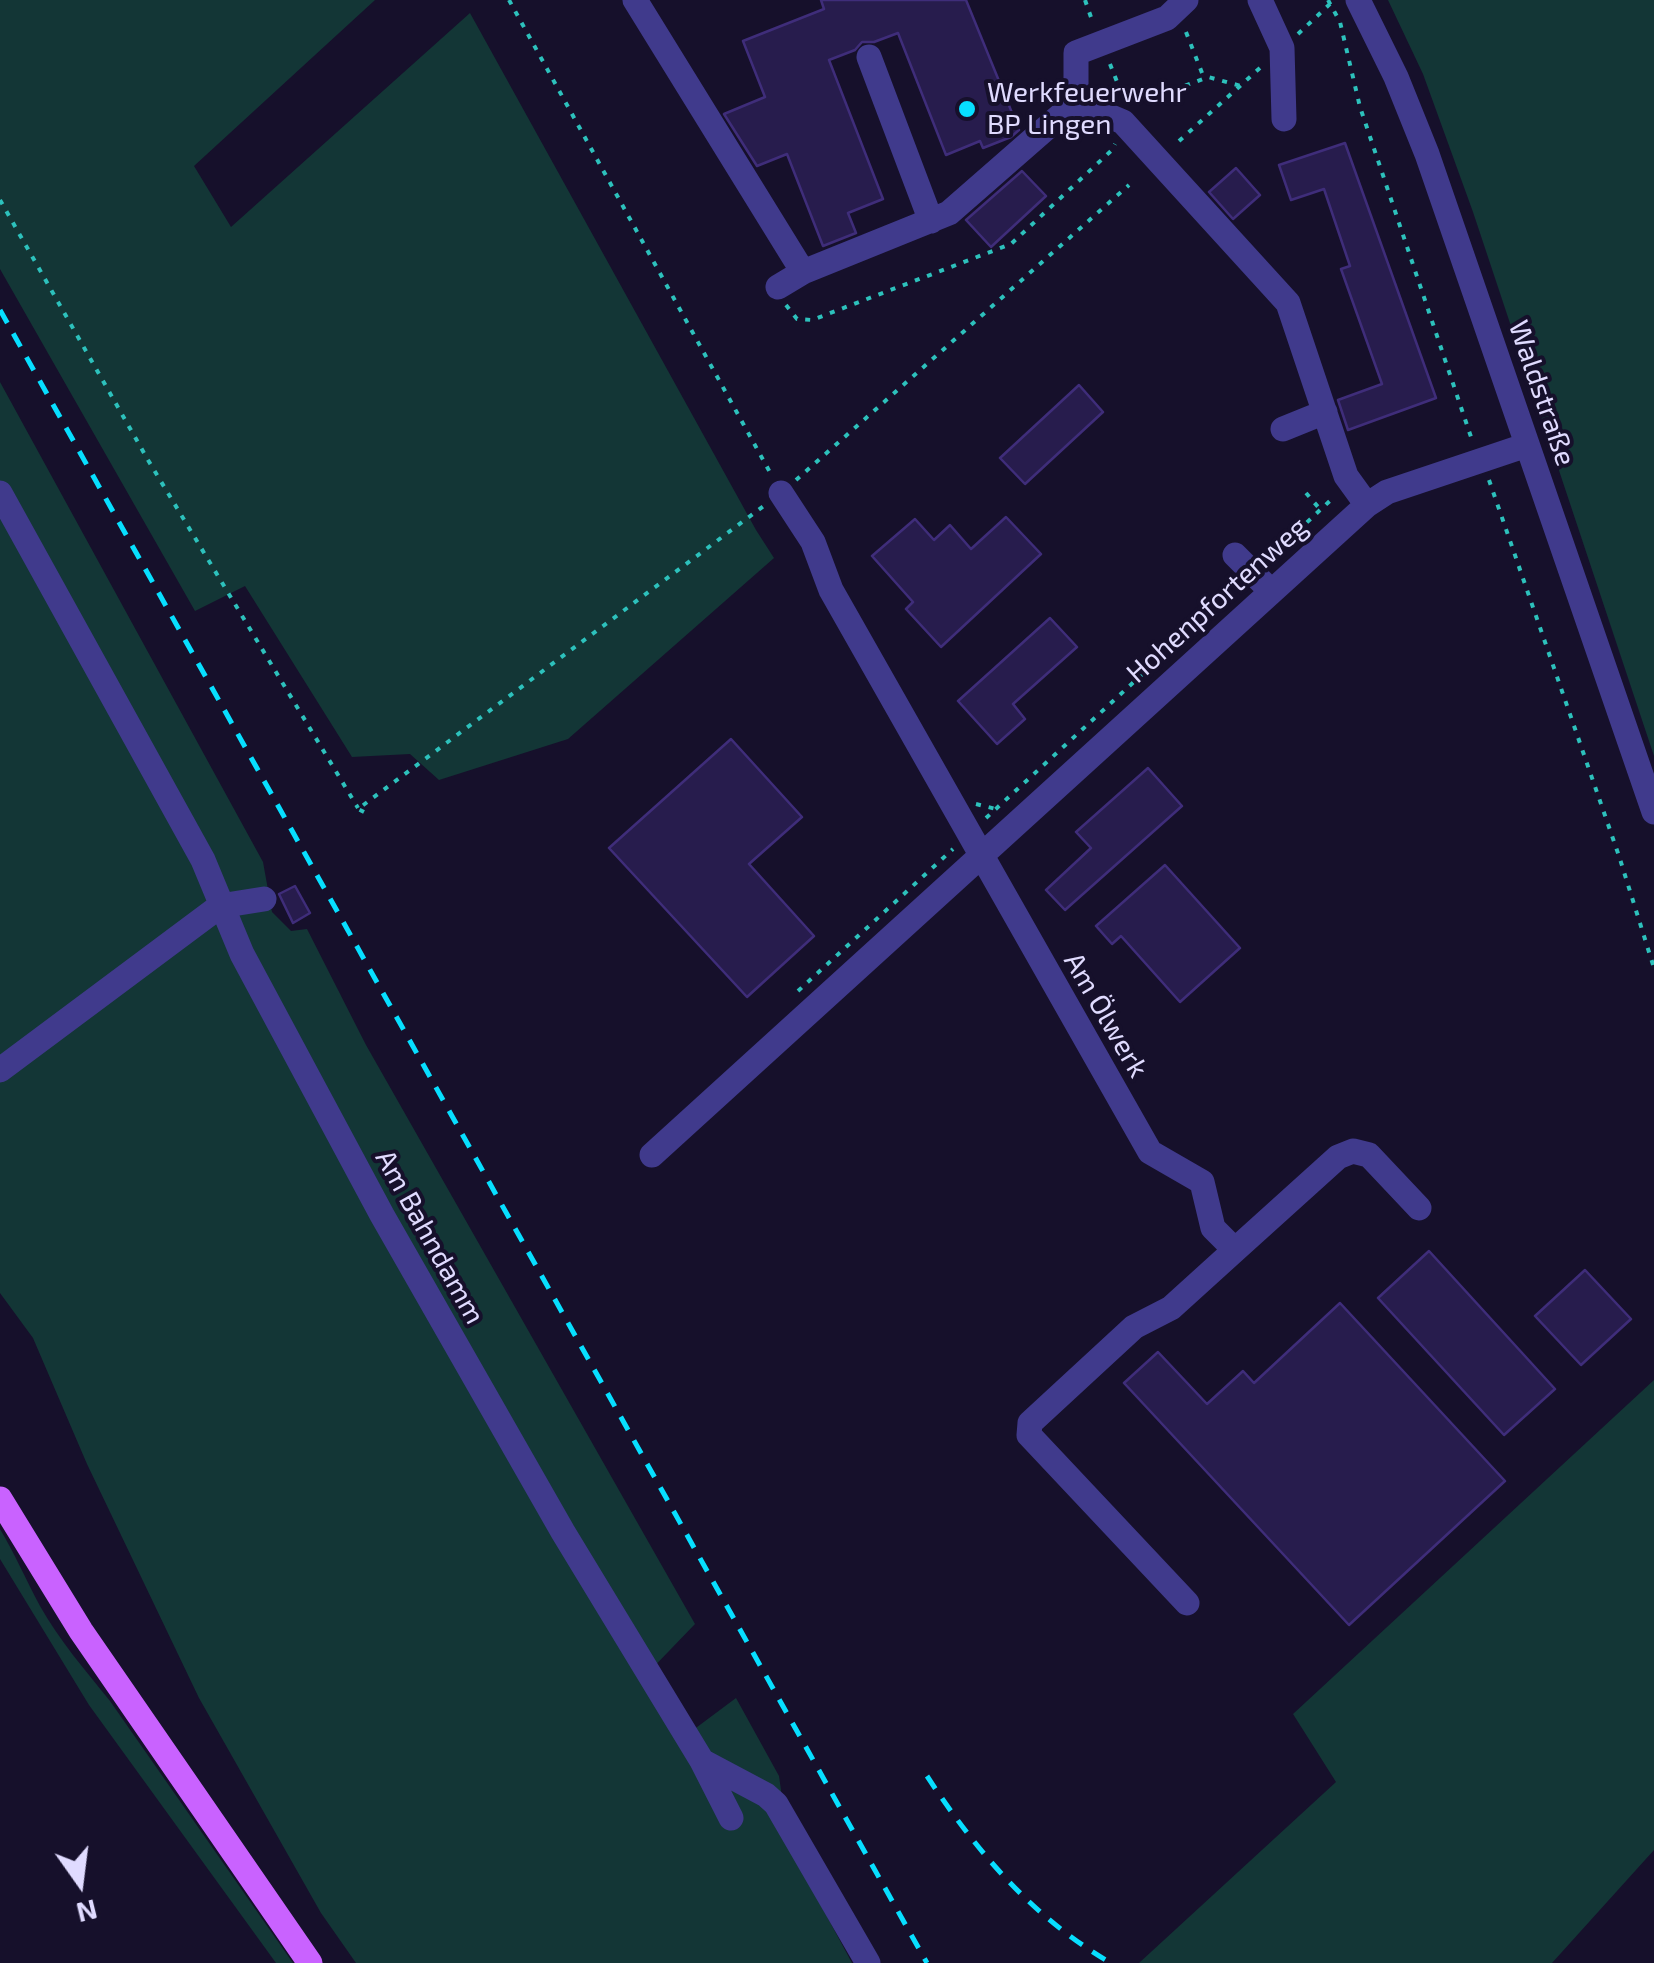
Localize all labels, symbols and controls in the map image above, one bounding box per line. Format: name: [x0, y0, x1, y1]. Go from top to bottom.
place label: Werkfeuerwehr BP Lingen: [987, 76, 1187, 142]
marker: Werkfeuerwehr BP Lingen: [956, 98, 978, 120]
street label: Waldstraße: [1501, 316, 1583, 470]
street label: Hohenpfortenweg: [1120, 510, 1314, 690]
street label: Am Ölwerk: [1057, 947, 1155, 1083]
street label: Am Bahndamm: [368, 1144, 492, 1330]
north arrow: [30, 1833, 130, 1933]
text: N: [73, 1893, 101, 1931]

